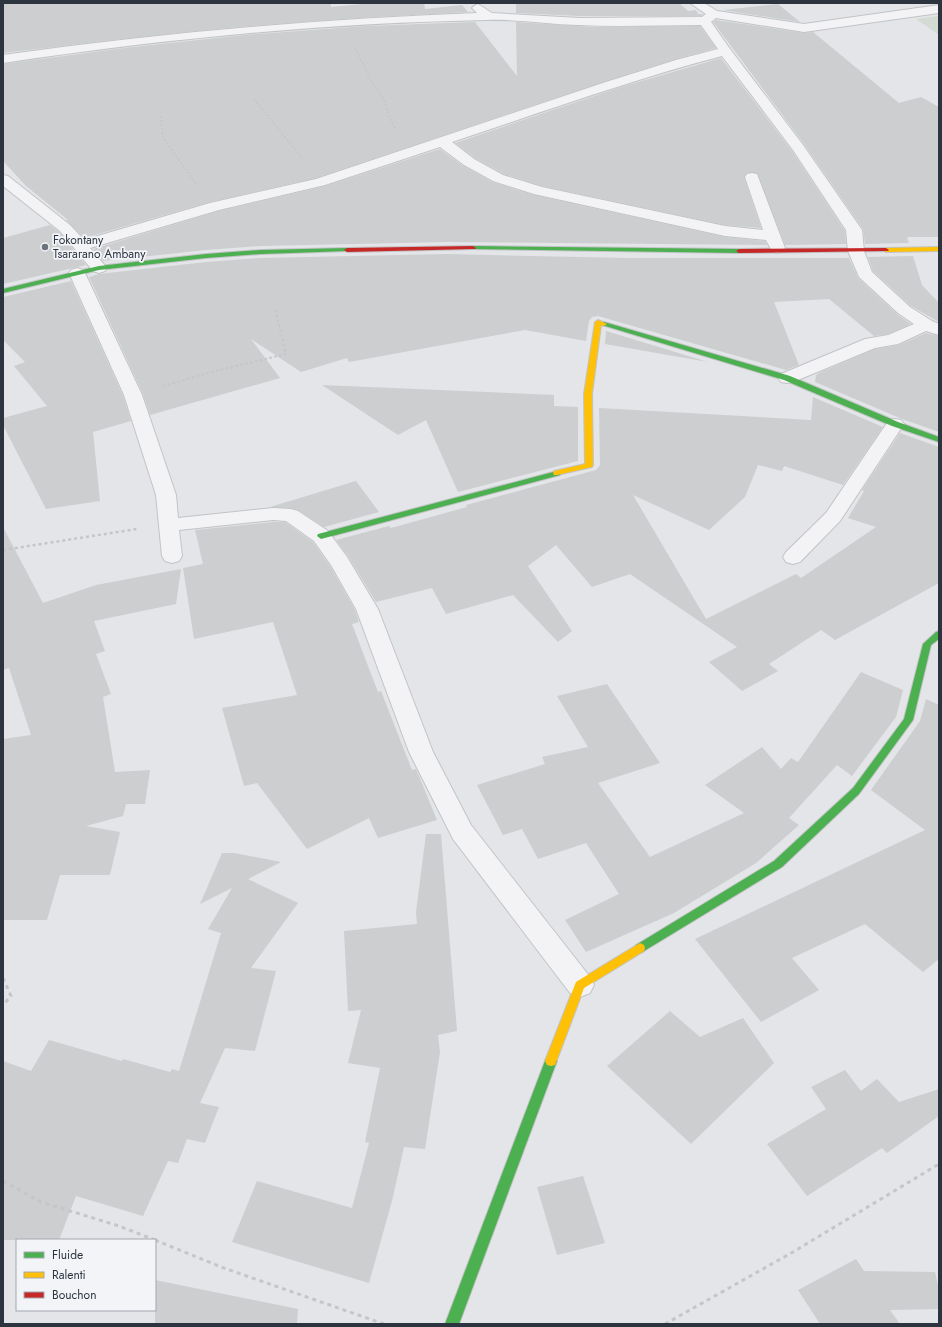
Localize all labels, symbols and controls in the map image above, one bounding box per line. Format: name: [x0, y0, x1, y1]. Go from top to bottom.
place label: Fokontany Tsararano Ambany: [53, 231, 146, 263]
marker: Fokontany Tsararano Ambany: [40, 242, 50, 252]
legend: [16, 1239, 156, 1311]
text: Fluide: [52, 1246, 83, 1264]
text: Ralenti: [52, 1266, 86, 1284]
text: Bouchon: [52, 1286, 96, 1304]

